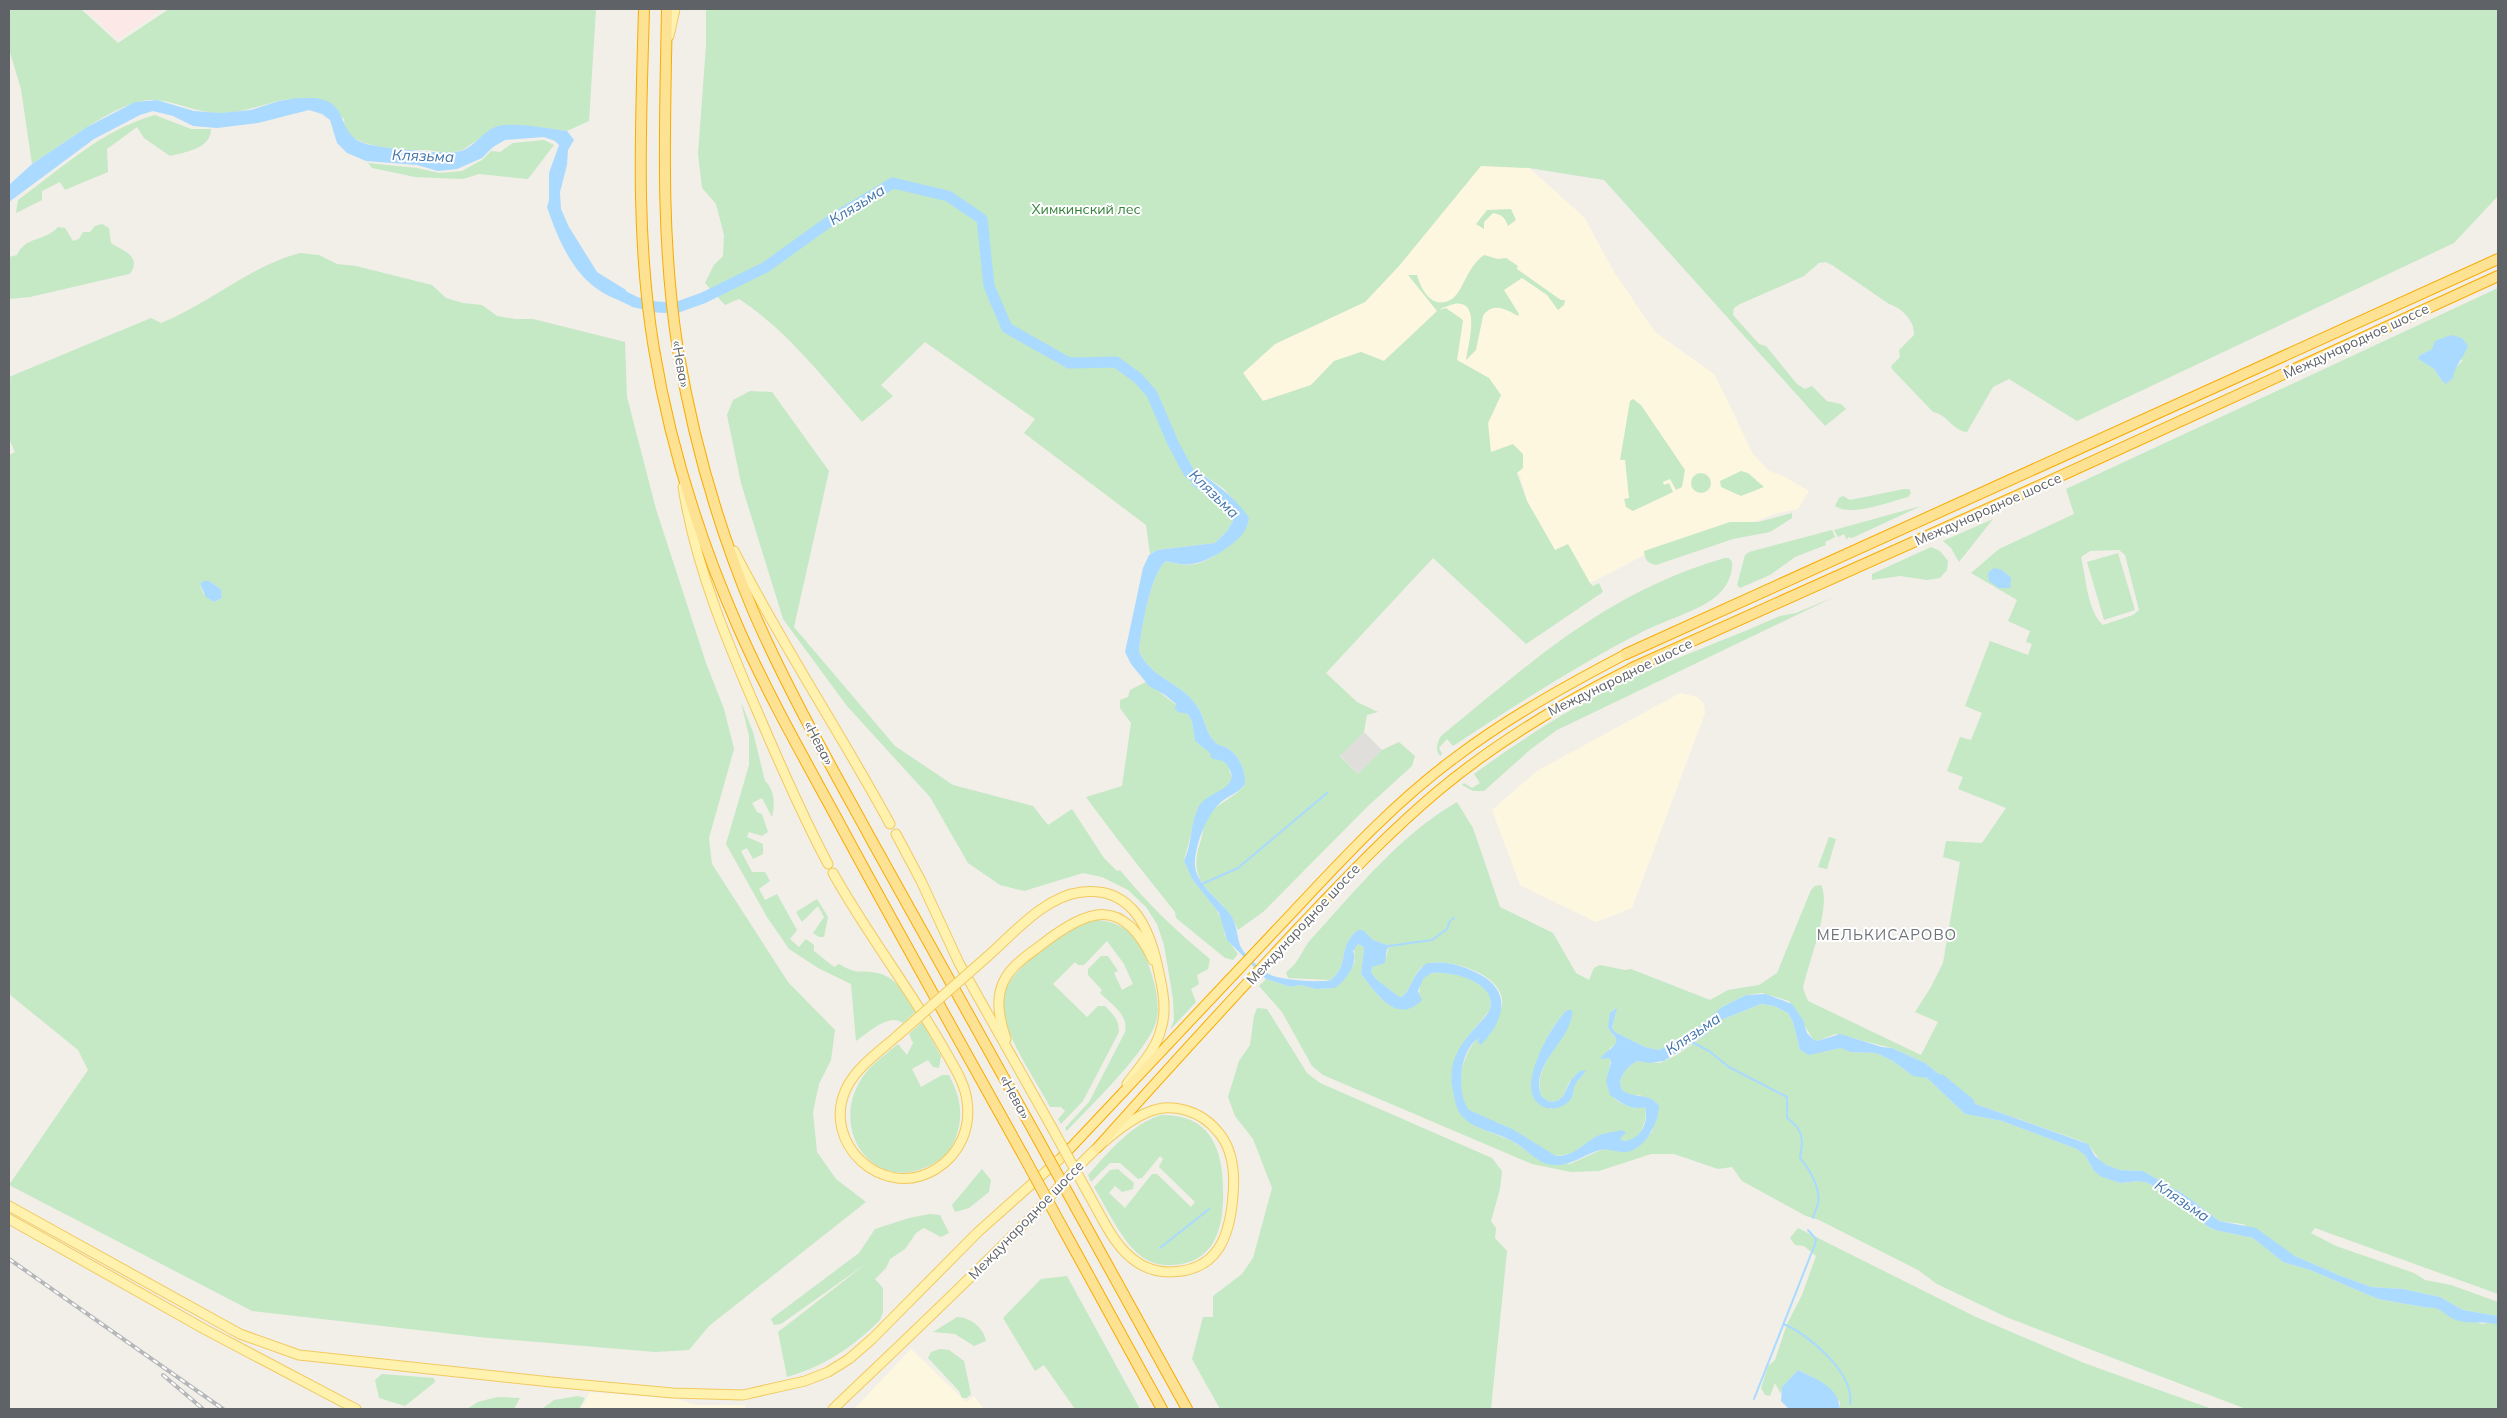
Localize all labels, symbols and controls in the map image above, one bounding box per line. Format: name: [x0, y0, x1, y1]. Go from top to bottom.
water label: Клязьма: [392, 145, 454, 166]
water label: Клязьма: [825, 180, 888, 229]
park label: Химкинский лес: [1031, 200, 1141, 218]
street label: Международное шоссе: [2280, 299, 2432, 383]
street label: «Нева»: [668, 339, 694, 389]
water label: Клязьма: [1185, 465, 1243, 522]
street label: Международное шоссе: [1912, 468, 2064, 549]
street label: Международное шоссе: [1545, 634, 1695, 720]
street label: «Нева»: [800, 718, 838, 768]
street label: Международное шоссе: [1242, 860, 1364, 988]
district label: МЕЛЬКИСАРОВО: [1817, 925, 1957, 944]
water label: Клязьма: [1662, 1008, 1724, 1059]
street label: «Нева»: [996, 1072, 1034, 1122]
street label: Международное шоссе: [964, 1157, 1088, 1283]
water label: Клязьма: [2151, 1175, 2213, 1226]

